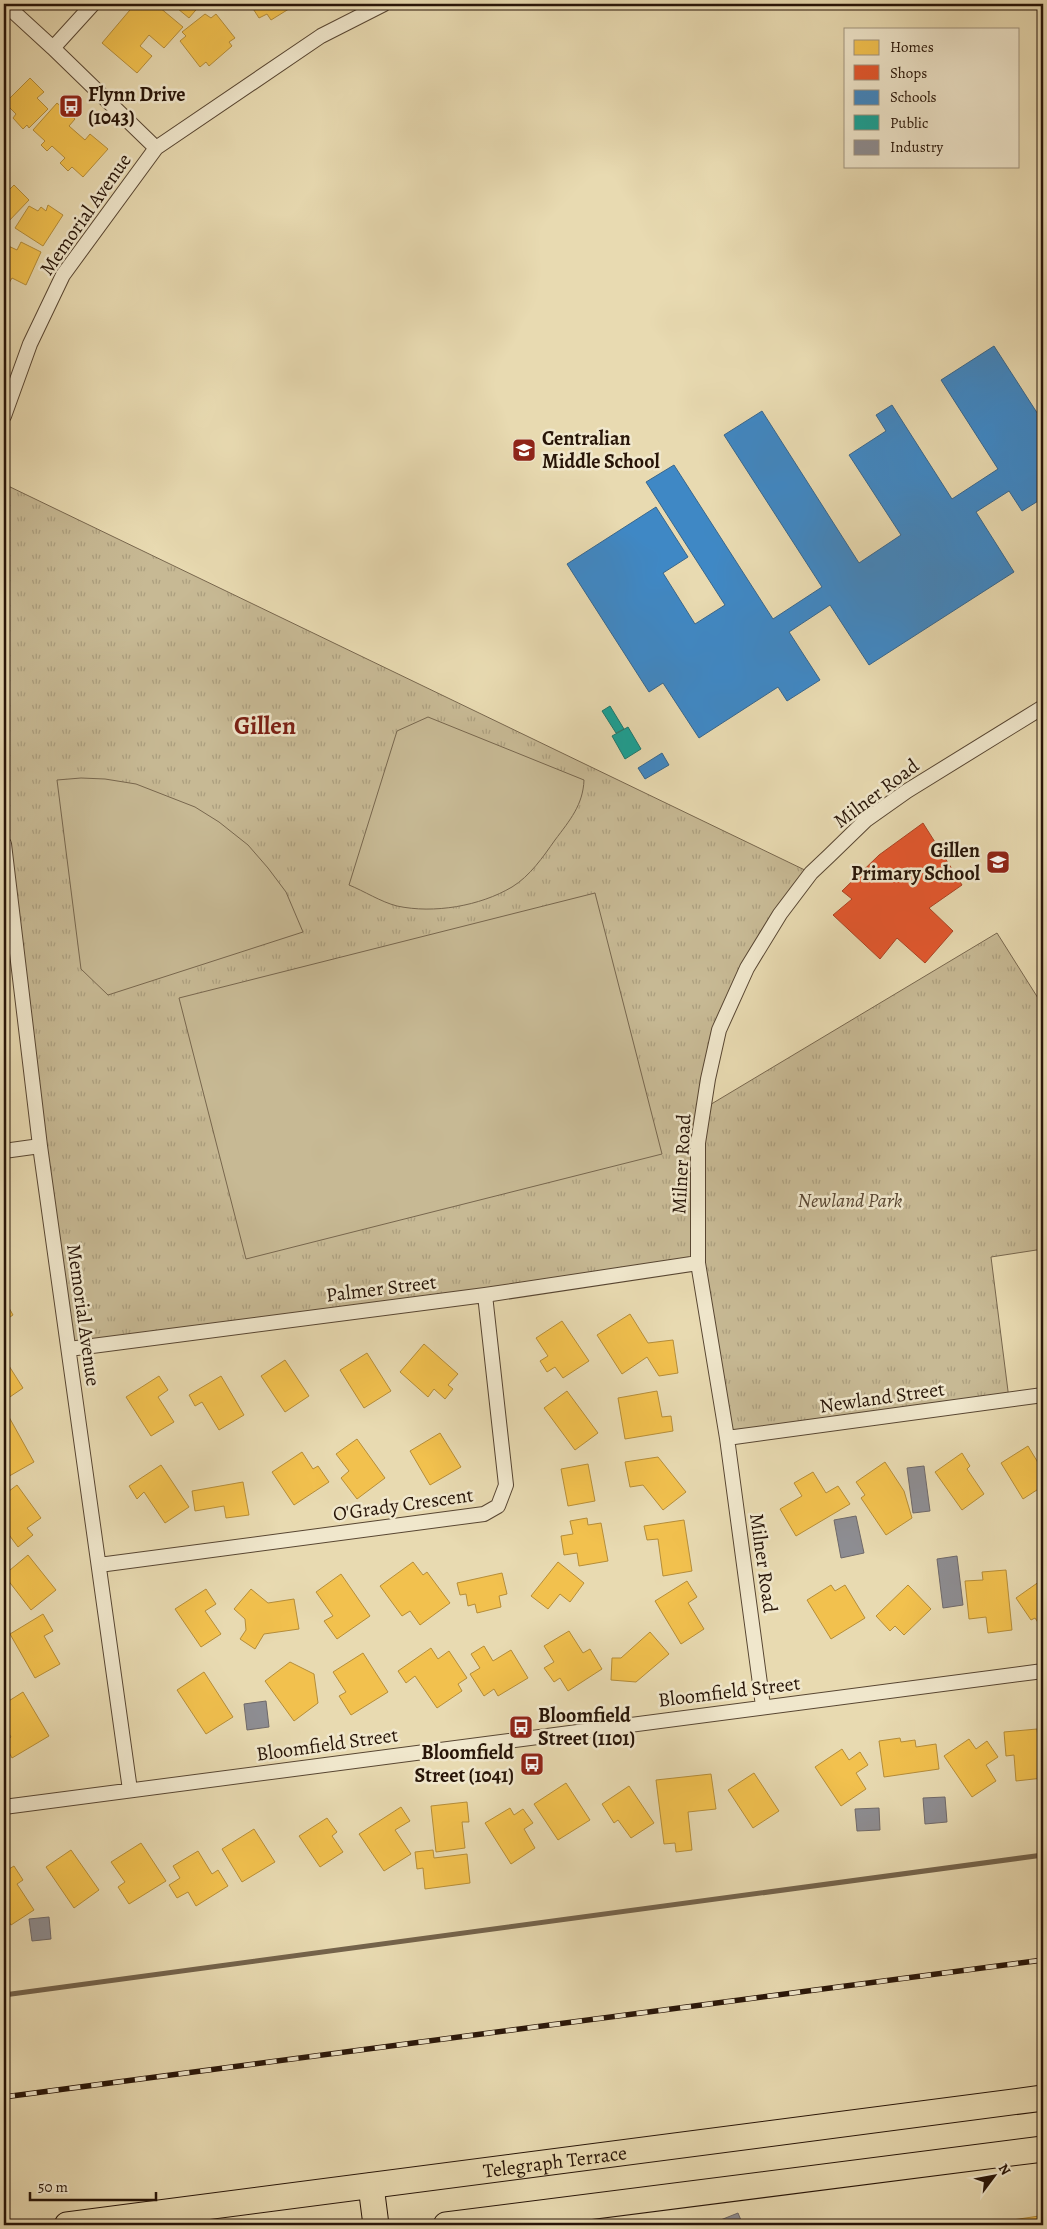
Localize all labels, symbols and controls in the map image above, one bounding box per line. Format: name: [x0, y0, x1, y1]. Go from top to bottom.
legend: [844, 28, 1020, 168]
text: Homes: [890, 37, 934, 57]
text: Shops: [890, 63, 927, 83]
place label: Flynn Drive (1043): [88, 81, 185, 131]
text: Schools: [890, 87, 937, 107]
bus stop icon: Flynn Drive (1043): [58, 93, 84, 119]
text: Public: [890, 113, 928, 133]
text: Industry: [890, 137, 944, 157]
street label: Memorial Avenue: [33, 148, 138, 281]
place label: Centralian Middle School: [542, 425, 661, 475]
school or university icon: Centralian Middle School: [511, 437, 537, 463]
district label: Gillen: [234, 709, 296, 743]
street label: Milner Road: [828, 752, 925, 834]
place label: Gillen Primary School: [851, 837, 981, 887]
school or university icon: Gillen Primary School: [985, 849, 1011, 875]
street label: Milner Road: [665, 1113, 698, 1215]
park label: Newland Park: [798, 1187, 903, 1214]
street label: Memorial Avenue: [60, 1242, 107, 1388]
street label: Palmer Street: [324, 1268, 438, 1309]
street label: Newland Street: [818, 1375, 947, 1420]
street label: O'Grady Crescent: [331, 1481, 475, 1528]
street label: Milner Road: [743, 1511, 784, 1615]
street label: Bloomfield Street: [657, 1669, 802, 1714]
place label: Bloomfield Street (1101): [538, 1702, 635, 1752]
bus stop icon: Bloomfield Street (1101): [508, 1714, 534, 1740]
street label: Bloomfield Street: [254, 1721, 400, 1768]
place label: Bloomfield Street (1041): [415, 1739, 514, 1789]
bus stop icon: Bloomfield Street (1041): [519, 1751, 545, 1777]
street label: Telegraph Terrace: [481, 2139, 628, 2185]
north arrow: [970, 2152, 1020, 2202]
text: N: [994, 2160, 1015, 2179]
scale bar: [30, 2169, 156, 2201]
text: 50 m: [38, 2177, 68, 2197]

